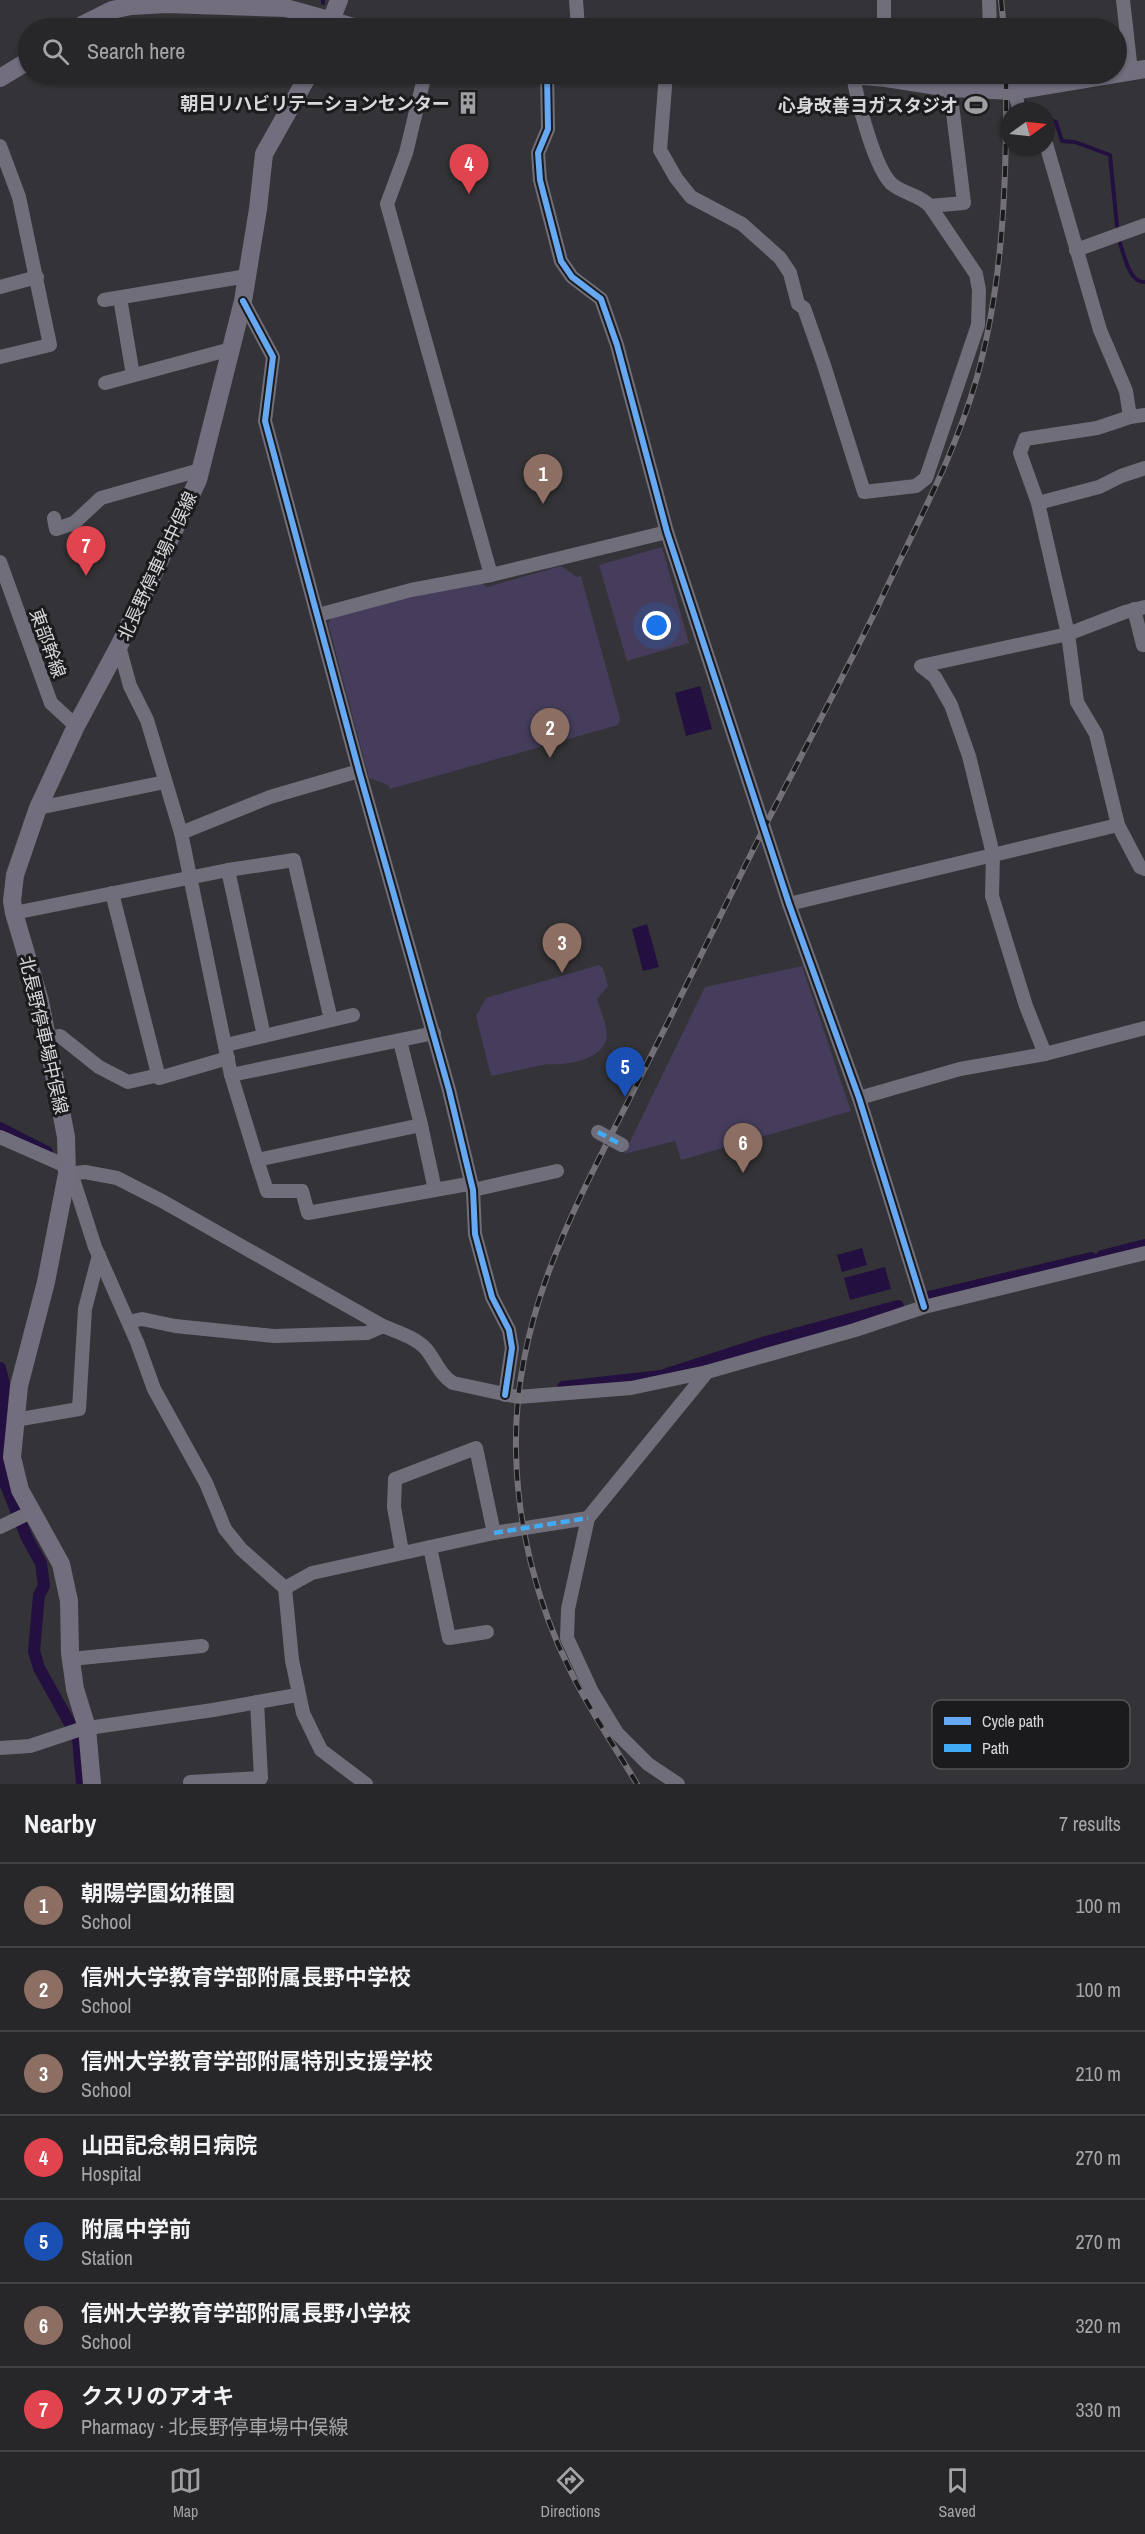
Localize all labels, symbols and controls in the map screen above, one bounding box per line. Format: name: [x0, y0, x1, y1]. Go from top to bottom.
search box: [18, 18, 1127, 84]
icon: search: [39, 35, 72, 68]
text: Search here: [87, 36, 185, 66]
building icon: 朝日リハビリテーションセンター: [455, 90, 481, 116]
place label: 朝日リハビリテーションセンター: [180, 91, 450, 116]
sports icon: 心身改善ヨガスタジオ: [963, 92, 989, 118]
place label: 心身改善ヨガスタジオ: [778, 93, 958, 118]
north arrow: [1001, 102, 1055, 156]
pin: 4: [450, 144, 488, 194]
pin: 1: [524, 454, 562, 504]
street label: 北長野停車場中俣線: [111, 487, 203, 645]
pin: 7: [66, 526, 106, 576]
street label: 東部幹線: [24, 605, 72, 681]
your location: [642, 611, 671, 640]
pin: 2: [530, 708, 570, 758]
pin: 3: [542, 924, 582, 973]
street label: 北長野停車場中俣線: [14, 953, 74, 1117]
pin: 5: [606, 1048, 644, 1097]
pin: 6: [724, 1124, 762, 1173]
legend: [932, 1700, 1130, 1769]
text: Cycle path: [982, 1710, 1044, 1732]
text: Path: [982, 1737, 1009, 1759]
text: Nearby: [24, 1806, 96, 1841]
text: 7 results: [1059, 1810, 1121, 1837]
text: 朝陽学園幼稚園: [81, 1878, 235, 1908]
text: 1: [39, 1892, 48, 1919]
text: 100 m: [1075, 1892, 1121, 1919]
text: School: [81, 1908, 131, 1935]
text: 信州大学教育学部附属長野中学校: [81, 1962, 411, 1992]
text: 2: [39, 1976, 48, 2003]
text: 100 m: [1075, 1976, 1121, 2003]
text: School: [81, 1992, 131, 2019]
text: 信州大学教育学部附属特別支援学校: [81, 2046, 433, 2076]
text: 3: [39, 2060, 48, 2087]
text: 210 m: [1075, 2060, 1121, 2087]
text: School: [81, 2076, 131, 2103]
text: 山田記念朝日病院: [81, 2130, 257, 2160]
text: 4: [39, 2144, 48, 2171]
text: 270 m: [1075, 2144, 1121, 2171]
text: Hospital: [81, 2160, 141, 2187]
text: 附属中学前: [81, 2214, 191, 2244]
text: 5: [39, 2228, 48, 2255]
text: 270 m: [1075, 2228, 1121, 2255]
text: Station: [81, 2244, 133, 2271]
text: 信州大学教育学部附属長野小学校: [81, 2298, 411, 2328]
text: 6: [39, 2312, 48, 2339]
text: 320 m: [1075, 2312, 1121, 2339]
text: School: [81, 2328, 131, 2355]
text: クスリのアオキ: [81, 2381, 234, 2411]
text: 7: [39, 2396, 48, 2423]
text: 330 m: [1075, 2396, 1121, 2423]
text: Pharmacy · 北長野停車場中俣線: [81, 2413, 349, 2440]
tab: Map: [169, 2464, 202, 2522]
tab: Directions: [540, 2464, 600, 2522]
tab: Saved: [939, 2464, 976, 2522]

